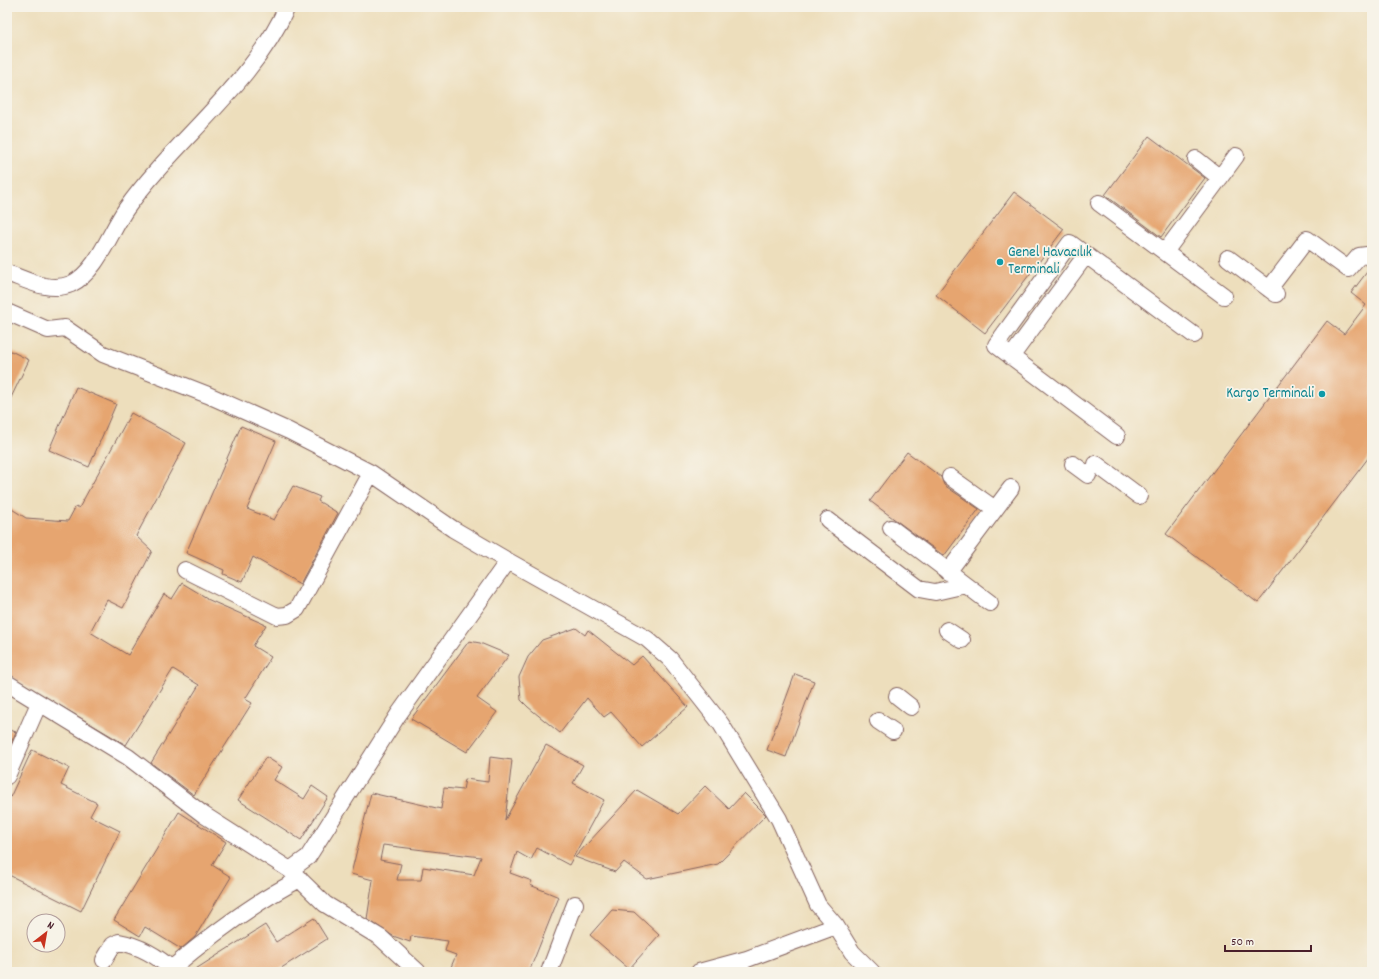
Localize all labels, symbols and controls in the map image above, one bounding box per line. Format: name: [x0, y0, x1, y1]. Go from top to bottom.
place label: Genel Havacılık Terminali: [1008, 242, 1092, 281]
marker: Genel Havacılık Terminali: [995, 257, 1005, 267]
place label: Kargo Terminali: [1226, 383, 1314, 405]
marker: Kargo Terminali: [1317, 389, 1327, 399]
north arrow: [26, 913, 66, 953]
text: N: [44, 918, 57, 935]
scale bar: [1225, 927, 1311, 953]
text: 50 m: [1231, 934, 1254, 951]

